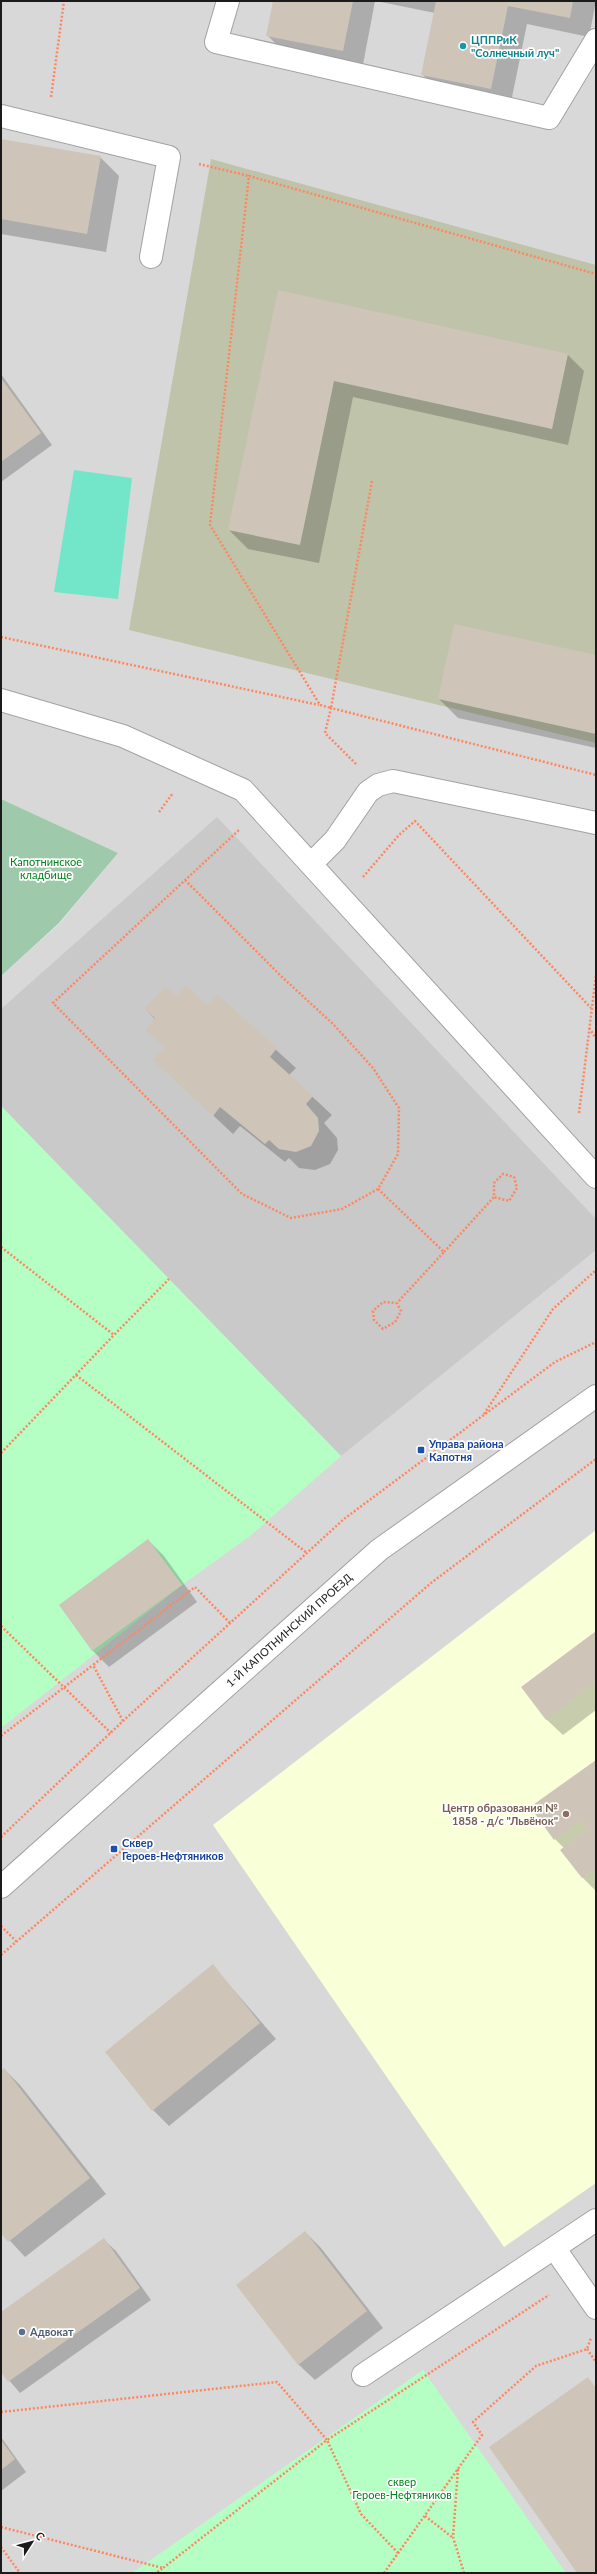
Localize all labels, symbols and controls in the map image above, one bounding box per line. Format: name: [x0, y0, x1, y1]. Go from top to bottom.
place label: ЦППРиК "Солнечный луч": [471, 33, 559, 59]
marker: ЦППРиК "Солнечный луч": [458, 41, 468, 51]
park label: Капотнинское кладбище: [10, 855, 82, 881]
place label: Управа района Капотня: [428, 1437, 504, 1463]
marker: Управа района Капотня: [416, 1445, 426, 1455]
street label: 1-Й КАПОТНИНСКИЙ ПРОЕЗД: [223, 1570, 355, 1689]
place label: Центр образования № 1858 - д/с "Львёнок": [442, 1801, 558, 1827]
marker: Центр образования № 1858 - д/с "Львёнок": [561, 1809, 571, 1819]
place label: Сквер Героев-Нефтяников: [122, 1836, 224, 1862]
marker: Сквер Героев-Нефтяников: [109, 1844, 119, 1854]
place label: Адвокат: [29, 2325, 74, 2338]
marker: Адвокат: [17, 2327, 27, 2337]
park label: сквер Героев-Нефтяников: [352, 2475, 452, 2501]
north arrow: [12, 2522, 52, 2562]
text: С: [33, 2529, 48, 2543]

